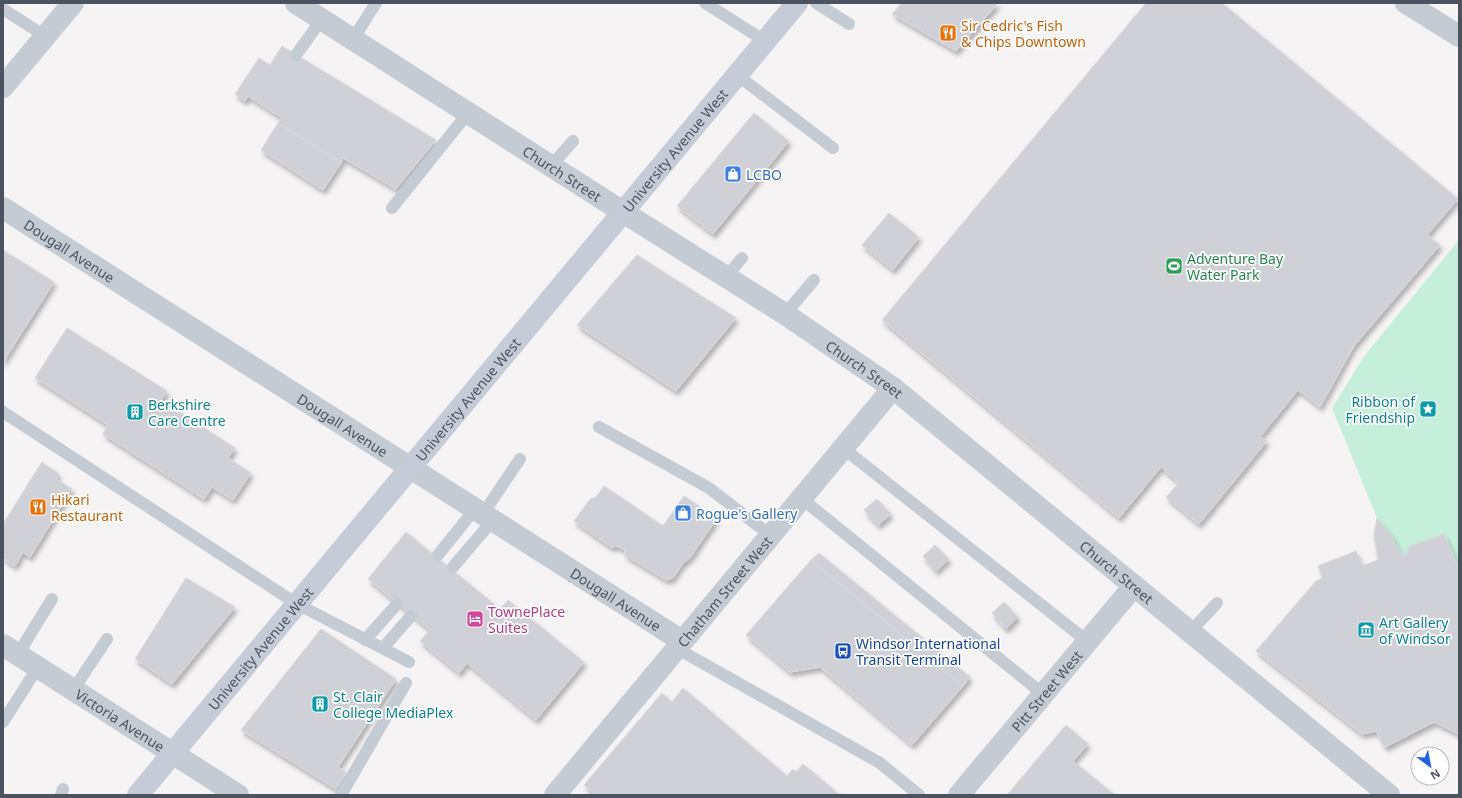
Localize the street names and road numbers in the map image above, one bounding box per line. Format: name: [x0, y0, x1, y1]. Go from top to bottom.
street label: University Avenue West: [618, 84, 731, 216]
street label: Church Street: [519, 141, 605, 205]
street label: Dougall Avenue: [21, 215, 119, 286]
street label: University Avenue West: [411, 334, 524, 465]
street label: Church Street: [822, 335, 907, 402]
street label: Dougall Avenue: [294, 389, 392, 461]
street label: Chatham Street West: [673, 532, 776, 651]
street label: Church Street: [1076, 536, 1158, 608]
street label: Dougall Avenue: [567, 563, 665, 635]
street label: University Avenue West: [203, 583, 317, 714]
street label: Pitt Street West: [1007, 646, 1086, 736]
street label: Victoria Avenue: [72, 684, 169, 755]

